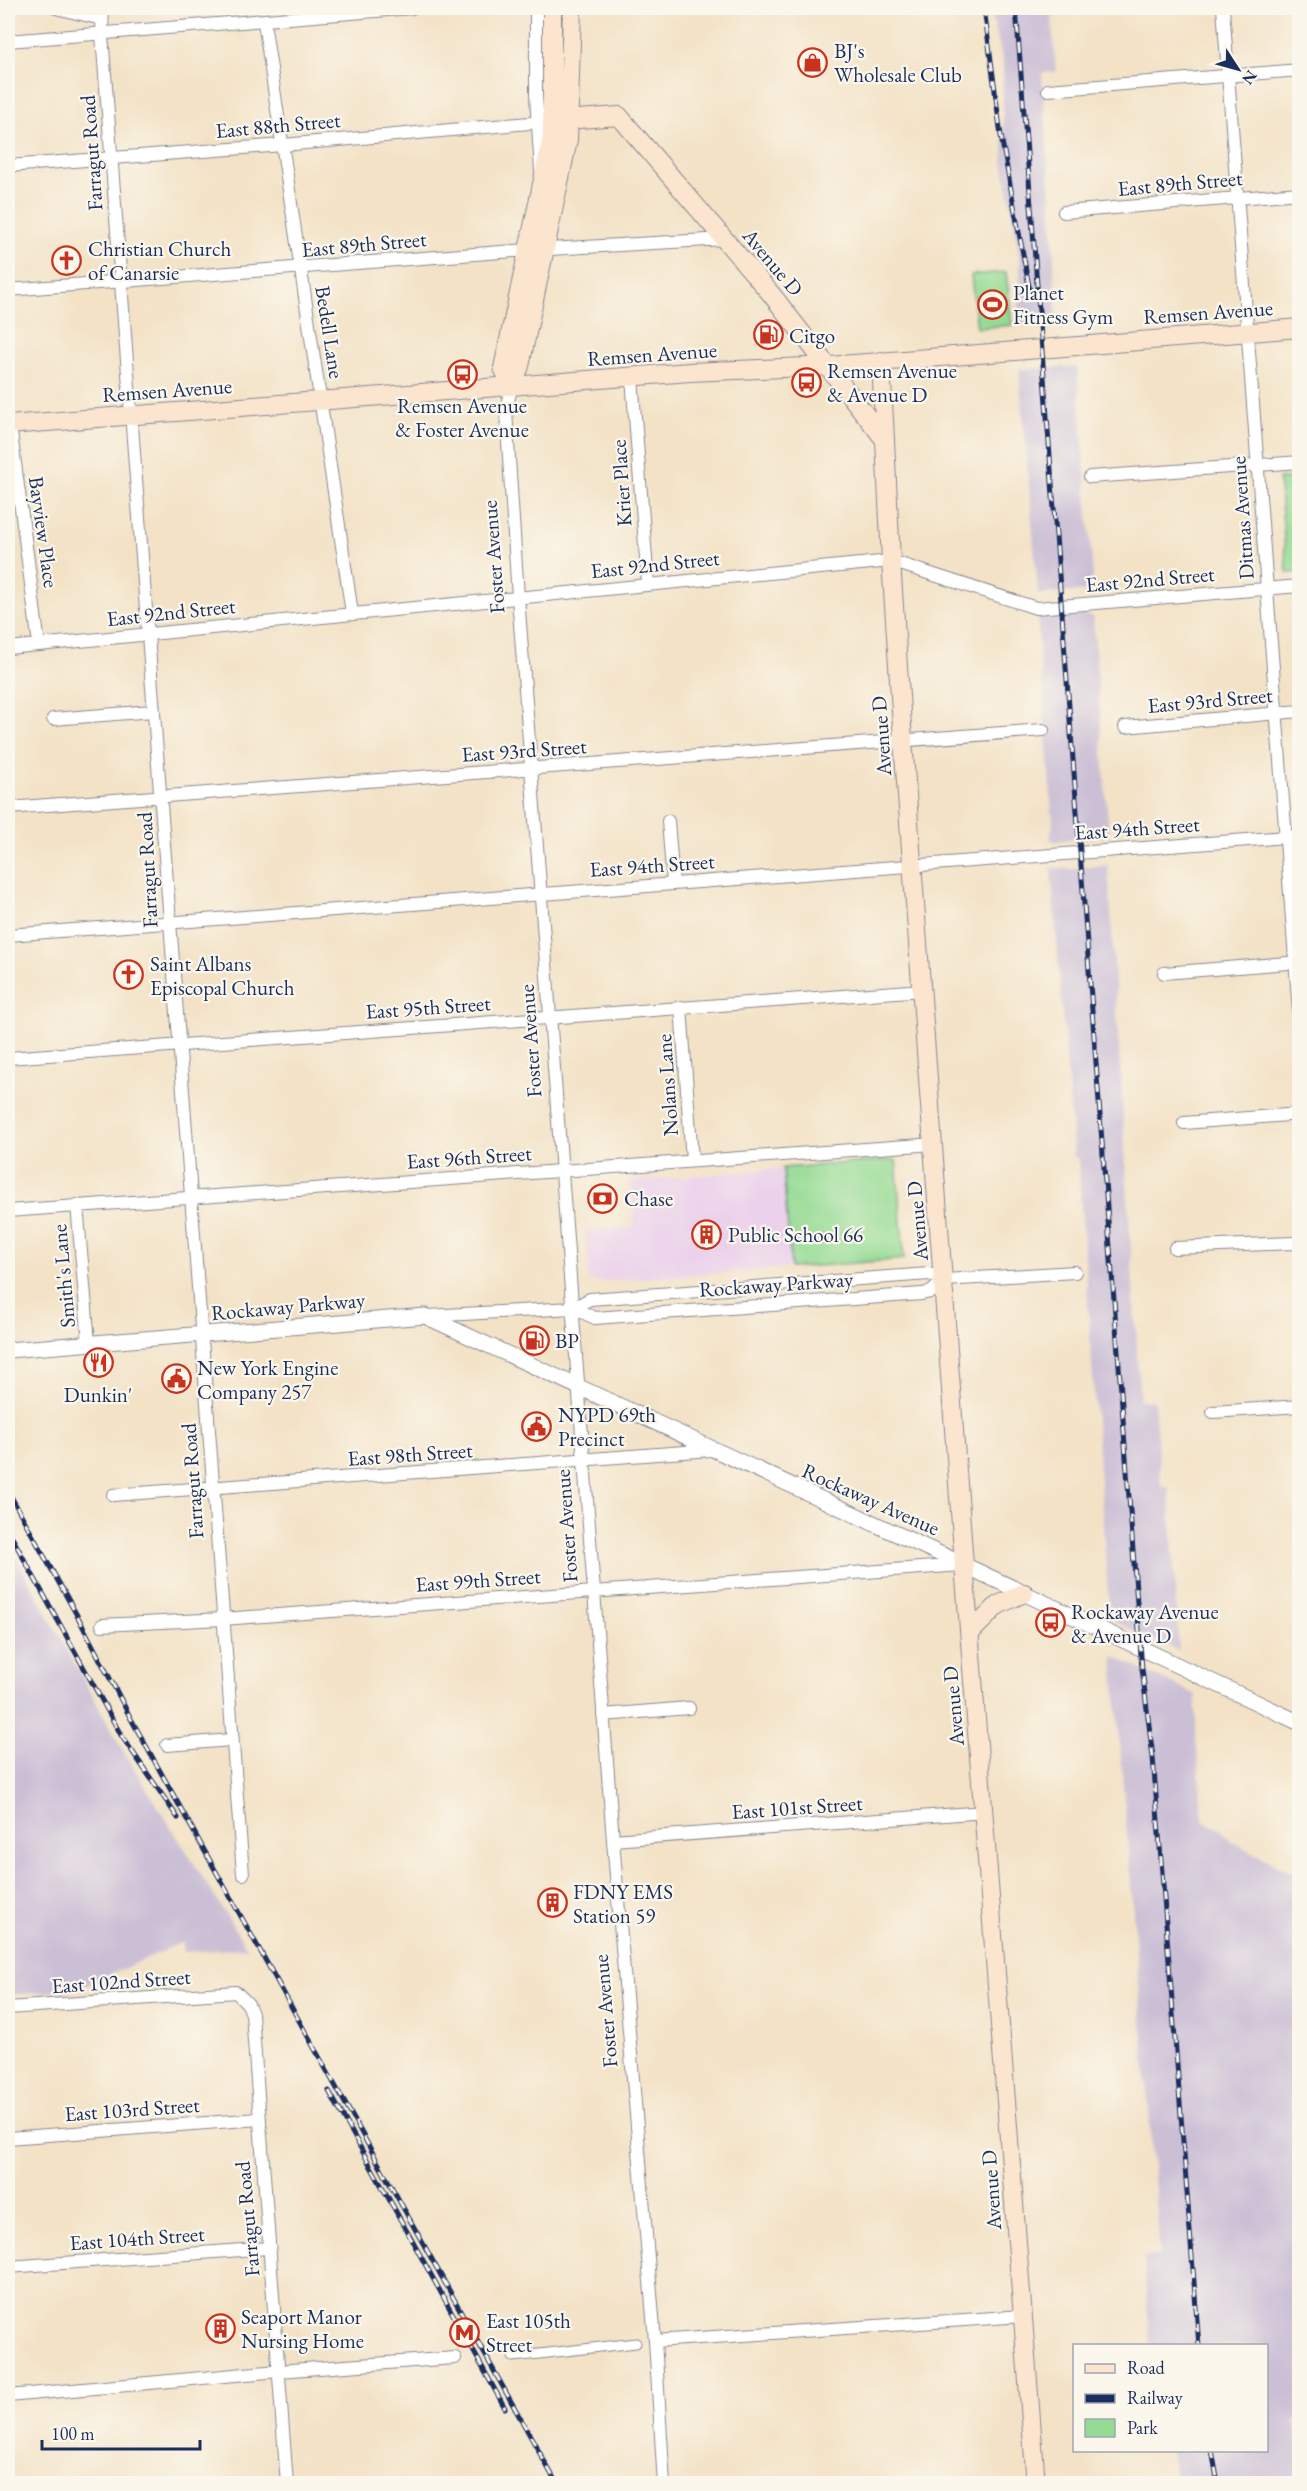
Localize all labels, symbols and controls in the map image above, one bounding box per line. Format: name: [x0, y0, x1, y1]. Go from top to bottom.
place label: BJ's Wholesale Club: [834, 37, 962, 88]
north arrow: [1208, 39, 1268, 99]
shop icon: BJ's Wholesale Club: [797, 46, 829, 78]
text: N: [1237, 66, 1262, 89]
street label: Farragut Road: [73, 94, 109, 212]
street label: East 88th Street: [214, 106, 342, 144]
street label: East 89th Street: [1116, 164, 1244, 202]
street label: Avenue D: [736, 222, 809, 302]
street label: East 89th Street: [300, 225, 428, 263]
place label: Christian Church of Canarsie: [88, 235, 231, 286]
church icon: Christian Church of Canarsie: [51, 244, 83, 276]
place label: Planet Fitness Gym: [1013, 279, 1113, 330]
street label: Bedell Lane: [309, 284, 351, 380]
sports icon: Planet Fitness Gym: [976, 288, 1008, 320]
street label: Remsen Avenue: [1142, 294, 1274, 330]
fuel station icon: Citgo: [752, 319, 784, 351]
place label: Citgo: [789, 322, 835, 349]
street label: Remsen Avenue: [586, 336, 718, 372]
place label: Remsen Avenue & Avenue D: [827, 357, 957, 408]
bus stop icon: Remsen Avenue & Foster Avenue: [446, 358, 478, 390]
bus stop icon: Remsen Avenue & Avenue D: [790, 366, 822, 398]
street label: Remsen Avenue: [101, 372, 233, 408]
place label: Remsen Avenue & Foster Avenue: [395, 392, 529, 443]
street label: Krier Place: [604, 439, 638, 527]
street label: Ditmas Avenue: [1224, 455, 1260, 581]
street label: Bayview Place: [23, 475, 65, 589]
street label: Foster Avenue: [476, 499, 510, 615]
street label: East 92nd Street: [589, 544, 721, 584]
street label: East 92nd Street: [1084, 560, 1216, 598]
street label: East 92nd Street: [105, 592, 237, 632]
street label: East 93rd Street: [1146, 681, 1274, 719]
street label: Avenue D: [865, 695, 897, 778]
street label: East 93rd Street: [461, 732, 588, 768]
street label: East 94th Street: [1074, 810, 1201, 846]
street label: Farragut Road: [130, 811, 164, 929]
street label: East 94th Street: [589, 847, 716, 883]
place label: Saint Albans Episcopal Church: [150, 950, 295, 1001]
church icon: Saint Albans Episcopal Church: [113, 959, 145, 991]
street label: Foster Avenue: [513, 983, 547, 1099]
street label: East 95th Street: [365, 989, 492, 1025]
street label: Nolans Lane: [650, 1033, 684, 1137]
street label: East 96th Street: [406, 1139, 533, 1175]
street label: Avenue D: [900, 1180, 934, 1263]
bank icon: Chase: [587, 1182, 619, 1214]
place label: Chase: [624, 1185, 673, 1212]
building icon: Public School 66: [691, 1218, 723, 1250]
place label: Public School 66: [728, 1221, 863, 1248]
street label: Smith's Lane: [45, 1223, 81, 1329]
street label: Rockaway Parkway: [698, 1265, 855, 1303]
street label: Rockaway Parkway: [210, 1286, 367, 1326]
fuel station icon: BP: [518, 1324, 550, 1356]
place label: BP: [555, 1327, 579, 1354]
restaurant icon: Dunkin': [82, 1347, 114, 1379]
place label: New York Engine Company 257: [197, 1354, 338, 1405]
public building icon: New York Engine Company 257: [160, 1363, 192, 1395]
place label: Dunkin': [64, 1381, 132, 1408]
place label: NYPD 69th Precinct: [558, 1401, 656, 1452]
public building icon: NYPD 69th Precinct: [521, 1410, 553, 1442]
street label: Farragut Road: [174, 1422, 210, 1540]
street label: East 98th Street: [347, 1436, 474, 1472]
street label: Rockaway Avenue: [798, 1457, 944, 1541]
street label: Foster Avenue: [549, 1468, 583, 1584]
street label: East 99th Street: [415, 1562, 542, 1598]
place label: Rockaway Avenue & Avenue D: [1071, 1598, 1219, 1649]
bus stop icon: Rockaway Avenue & Avenue D: [1034, 1607, 1066, 1639]
street label: Avenue D: [936, 1665, 970, 1748]
street label: East 101st Street: [731, 1789, 864, 1825]
place label: FDNY EMS Station 59: [573, 1878, 673, 1929]
building icon: FDNY EMS Station 59: [536, 1887, 568, 1919]
street label: Foster Avenue: [587, 1953, 623, 2069]
street label: East 102nd Street: [50, 1963, 192, 1999]
street label: East 103rd Street: [63, 2091, 201, 2127]
street label: Avenue D: [975, 2149, 1007, 2232]
street label: Farragut Road: [228, 2160, 265, 2278]
street label: East 104th Street: [69, 2220, 206, 2256]
place label: Seaport Manor Nursing Home: [241, 2303, 364, 2354]
place label: East 105th Street: [486, 2307, 571, 2358]
building icon: Seaport Manor Nursing Home: [204, 2312, 236, 2344]
metro station icon: East 105th Street: [449, 2316, 481, 2348]
legend: [1073, 2344, 1268, 2452]
text: Road: [1127, 2356, 1166, 2379]
text: Railway: [1127, 2386, 1183, 2409]
scale bar: [42, 2413, 200, 2451]
text: Park: [1127, 2416, 1158, 2439]
text: 100 m: [51, 2422, 95, 2445]

